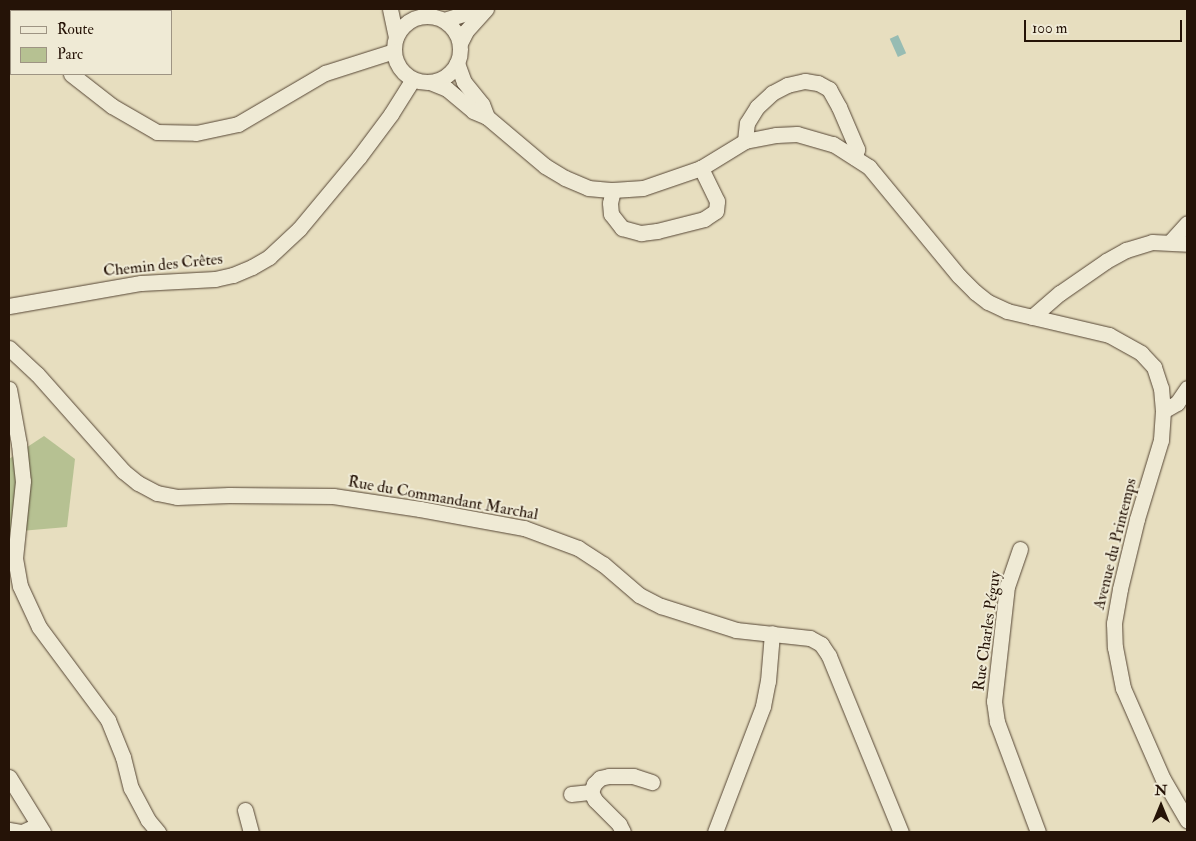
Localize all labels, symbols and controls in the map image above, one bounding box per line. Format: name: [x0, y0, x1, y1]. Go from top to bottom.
legend: [10, 10, 172, 75]
scale bar: [1026, 10, 1184, 42]
text: 100 m: [1032, 19, 1067, 38]
text: Route: [57, 20, 94, 39]
text: Parc: [57, 45, 83, 64]
street label: Chemin des Crêtes: [102, 249, 224, 281]
street label: Rue du Commandant Marchal: [346, 472, 540, 524]
street label: Avenue du Printemps: [1089, 476, 1141, 612]
street label: Rue Charles Péguy: [969, 570, 1005, 692]
north arrow: [1136, 781, 1186, 831]
text: N: [1155, 782, 1167, 799]

